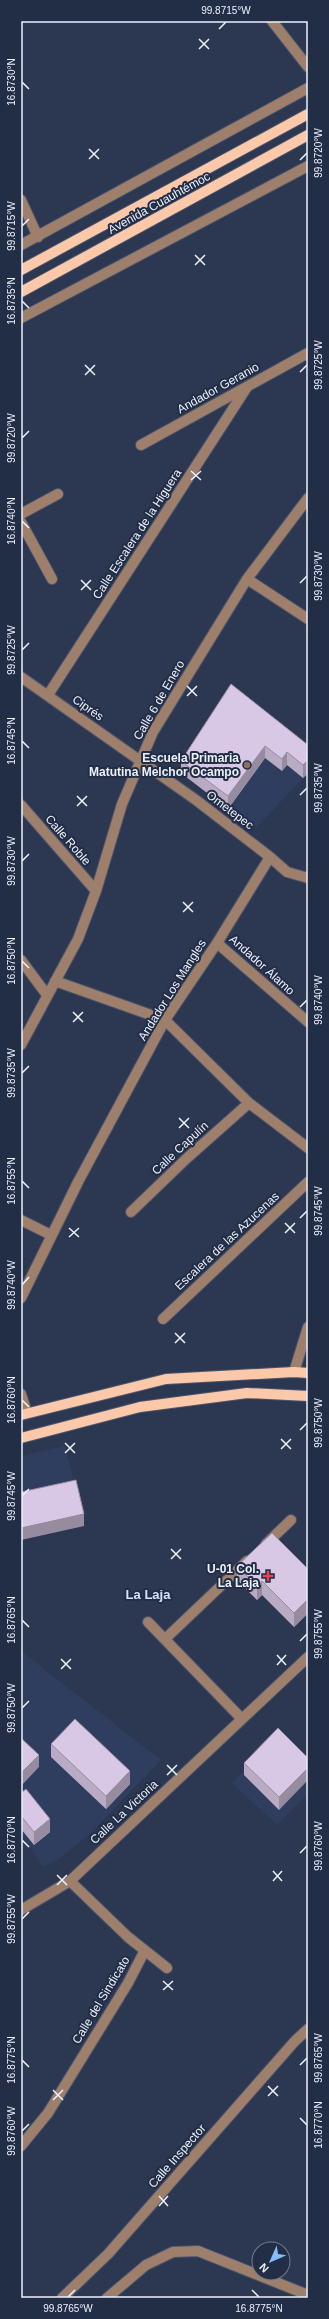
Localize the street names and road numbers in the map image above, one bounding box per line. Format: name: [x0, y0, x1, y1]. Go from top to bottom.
street label: Avenida Cuauhtémoc: [106, 169, 212, 237]
street label: Andador Geranio: [175, 360, 262, 416]
street label: Calle Escalera de la Higuera: [90, 466, 184, 602]
street label: Calle 6 de Enero: [131, 658, 188, 742]
street label: Ciprés: [70, 692, 106, 724]
street label: Ometepec: [204, 788, 256, 832]
street label: Calle Roble: [42, 812, 94, 868]
street label: Andador Álamo: [227, 931, 298, 998]
street label: Andador Los Mangles: [135, 937, 209, 1043]
street label: Calle Capulín: [149, 1118, 211, 1178]
street label: Escalera de las Azucenas: [172, 1189, 282, 1293]
street label: Calle La Victoria: [87, 1777, 161, 1847]
street label: Calle del Sindicato: [69, 1954, 133, 2046]
street label: Calle Inspector: [145, 2121, 209, 2191]

